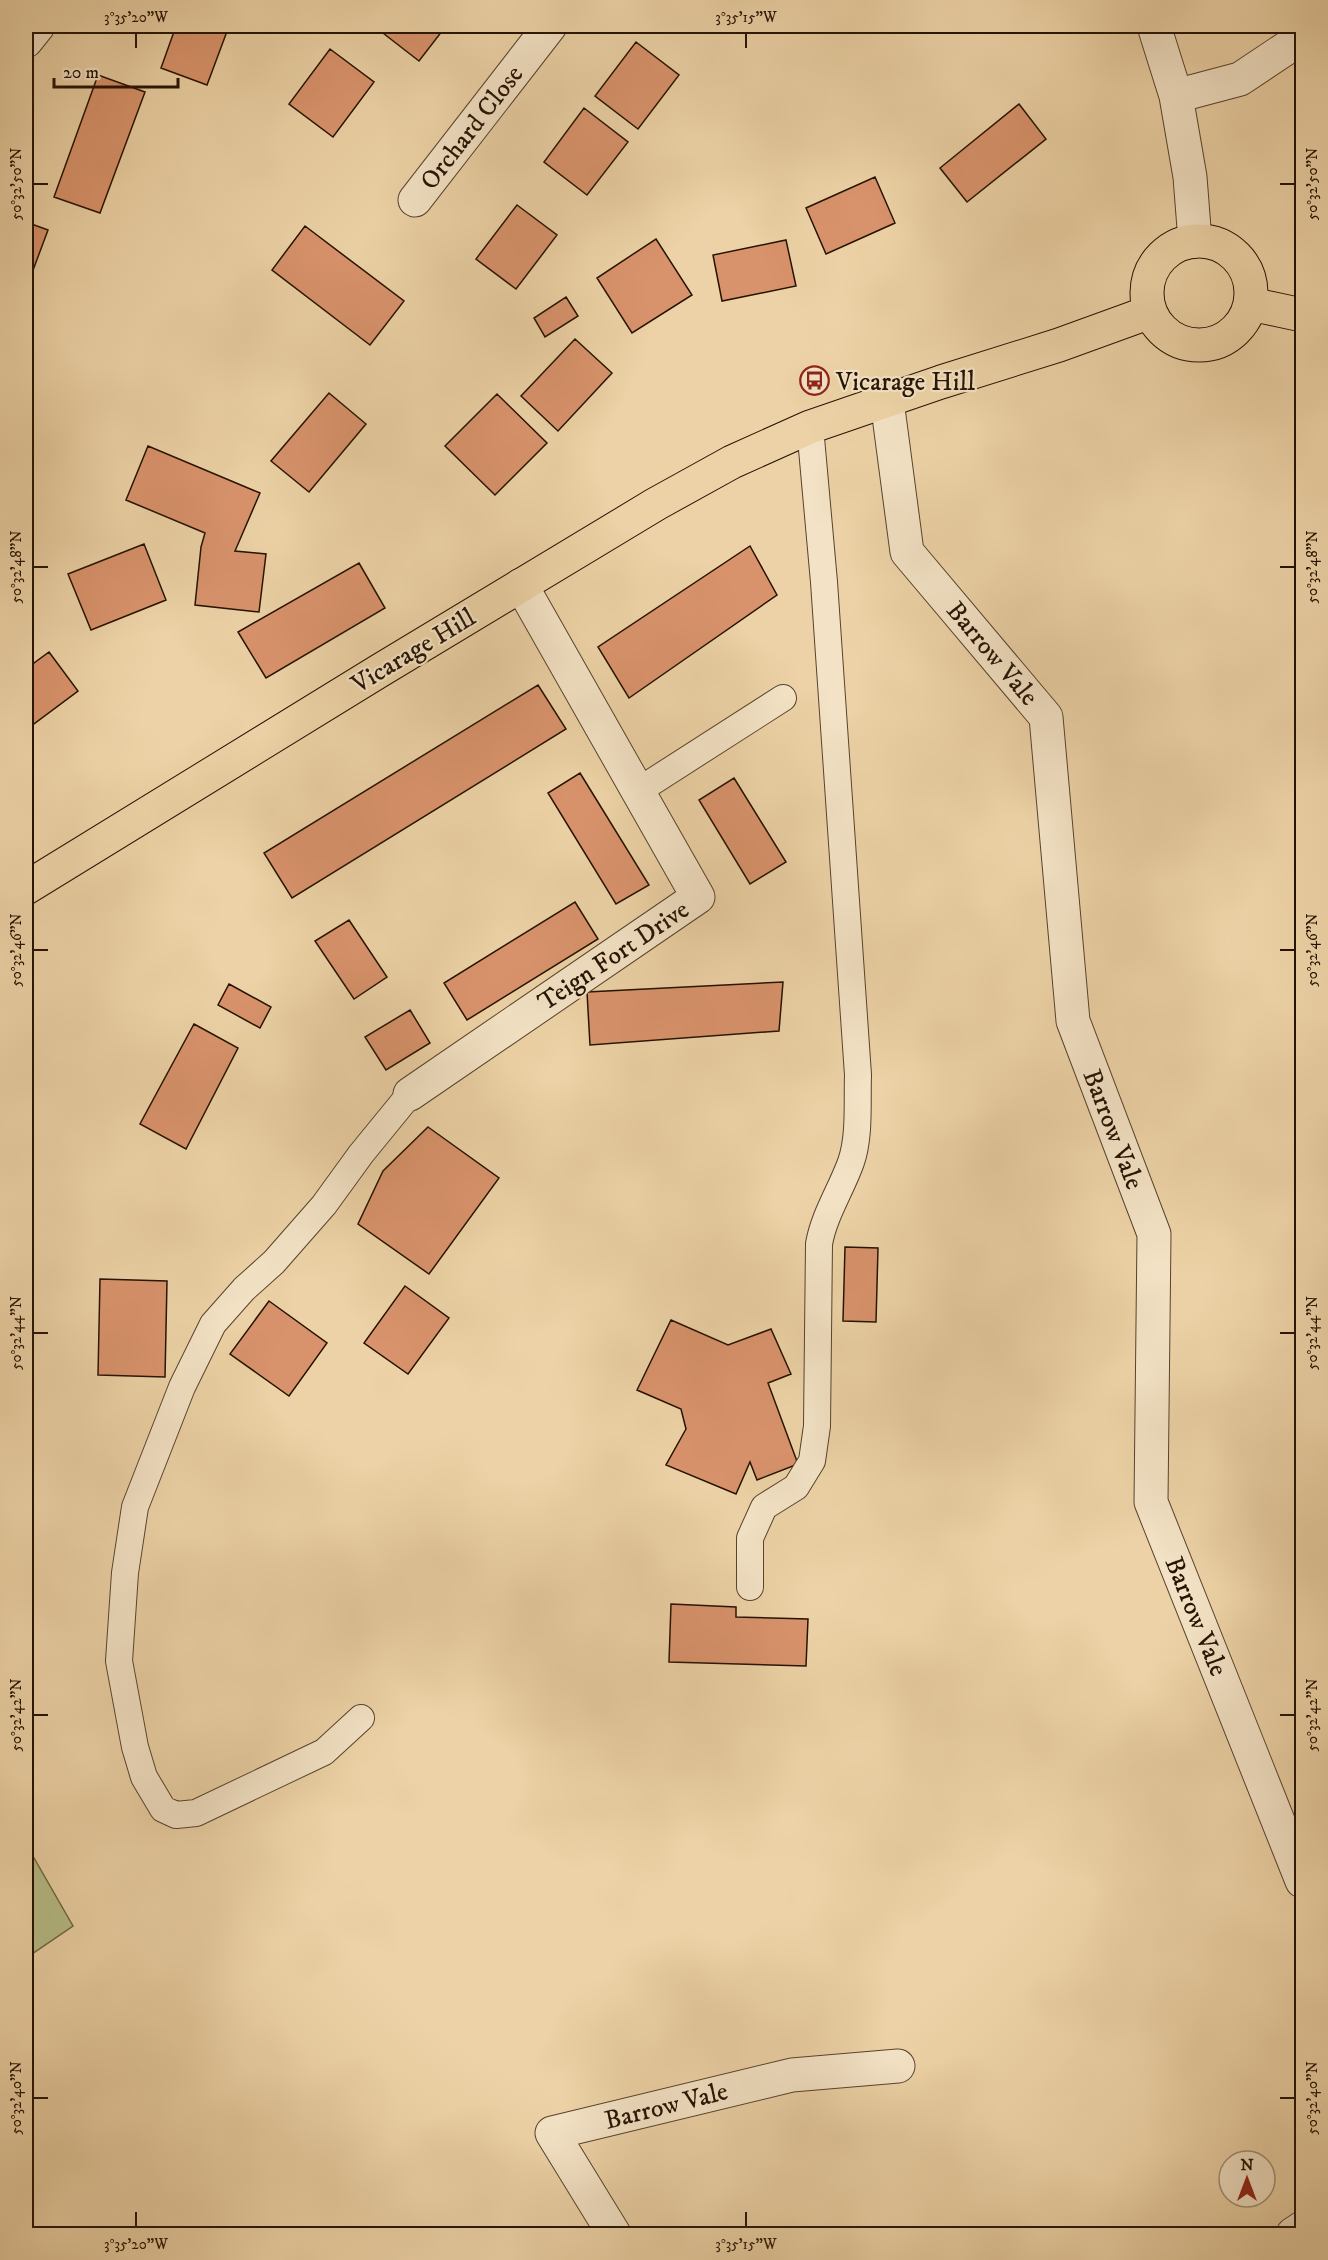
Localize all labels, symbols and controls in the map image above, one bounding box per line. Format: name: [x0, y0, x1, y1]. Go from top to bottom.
text: 3°35'20"W: [104, 8, 168, 27]
text: 3°35'15"W: [715, 8, 777, 27]
scale bar: [54, 51, 178, 89]
street label: Orchard Close: [413, 59, 531, 197]
text: 20 m: [63, 62, 99, 84]
text: 50°32'50"N: [7, 148, 26, 220]
text: 50°32'50"N: [1303, 148, 1322, 220]
bus stop icon: Vicarage Hill: [799, 365, 831, 397]
place label: Vicarage Hill: [835, 366, 975, 399]
text: 50°32'48"N: [7, 530, 26, 604]
text: 50°32'48"N: [1303, 530, 1322, 604]
street label: Barrow Vale: [939, 595, 1045, 713]
street label: Vicarage Hill: [345, 601, 482, 702]
street label: Teign Fort Drive: [532, 894, 696, 1019]
text: 50°32'46"N: [7, 913, 26, 987]
text: 50°32'46"N: [1303, 913, 1322, 987]
street label: Barrow Vale: [1075, 1065, 1151, 1194]
text: 50°32'44"N: [7, 1296, 26, 1370]
text: 50°32'44"N: [1303, 1296, 1322, 1370]
street label: Barrow Vale: [1157, 1552, 1235, 1681]
text: 50°32'42"N: [7, 1679, 26, 1751]
text: 50°32'42"N: [1303, 1679, 1322, 1751]
text: 50°32'40"N: [7, 2061, 26, 2135]
text: 50°32'40"N: [1303, 2061, 1322, 2135]
street label: Barrow Vale: [601, 2075, 731, 2138]
north arrow: [1217, 2149, 1277, 2209]
text: N: [1240, 2155, 1254, 2175]
text: 3°35'20"W: [104, 2235, 168, 2254]
text: 3°35'15"W: [715, 2235, 777, 2254]

